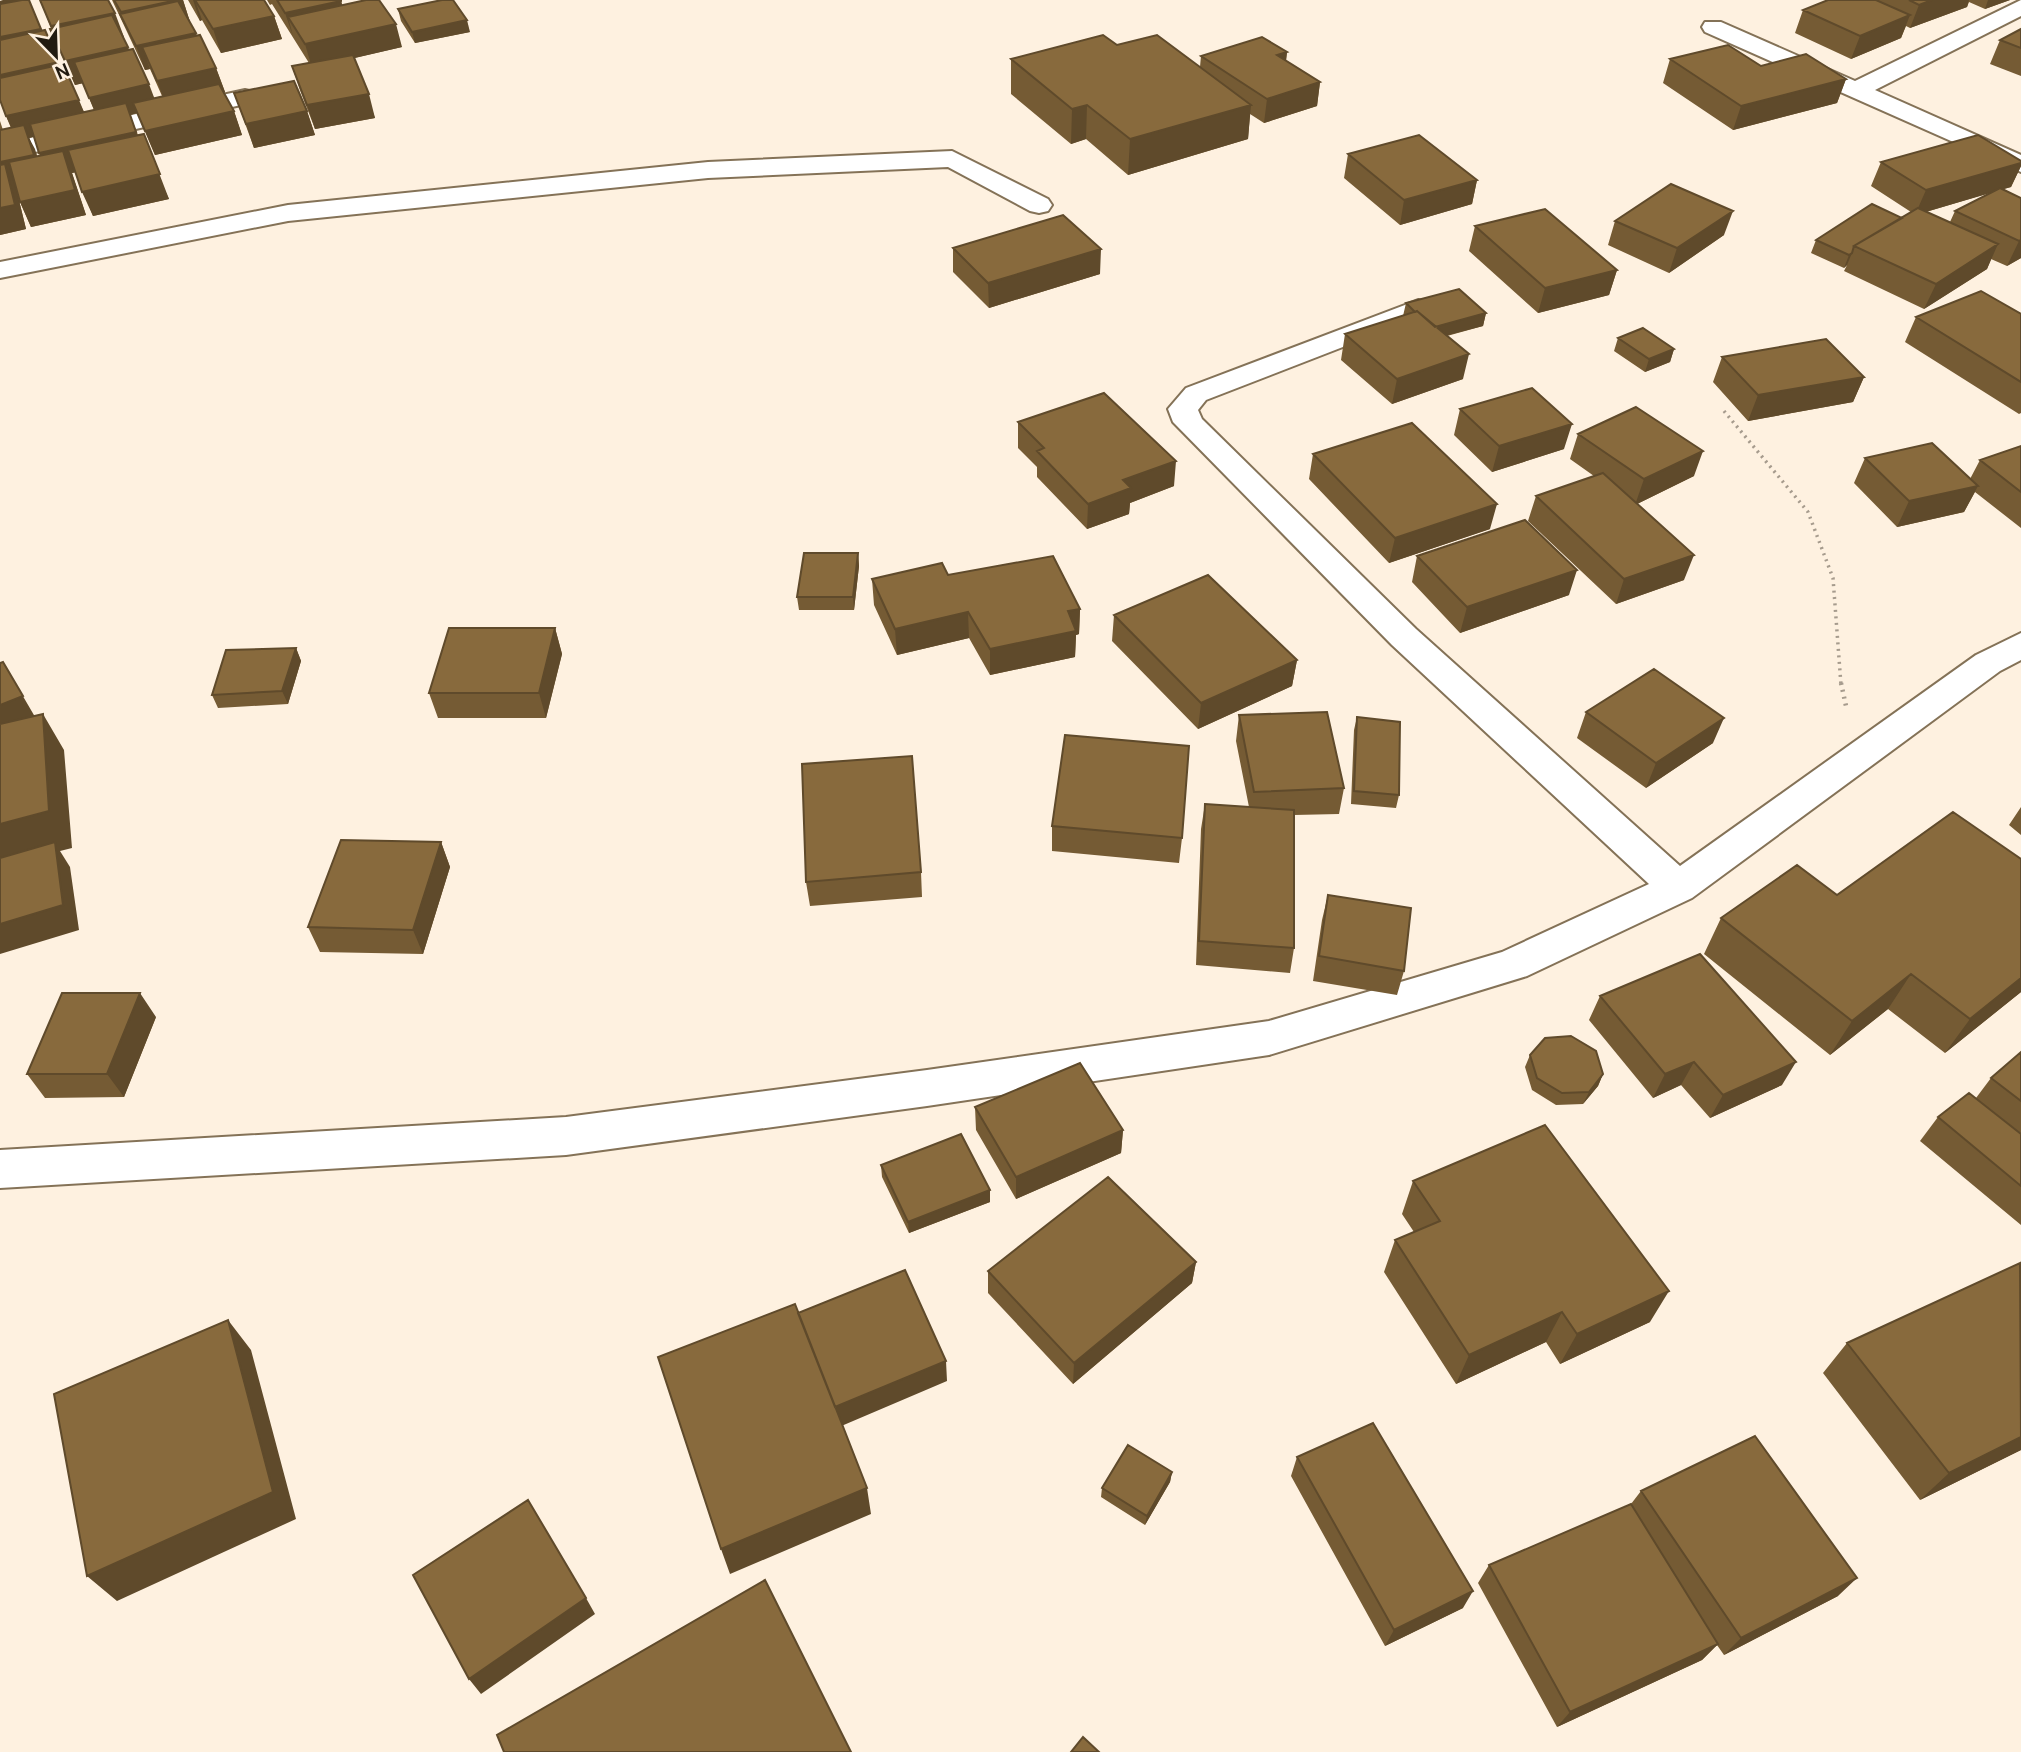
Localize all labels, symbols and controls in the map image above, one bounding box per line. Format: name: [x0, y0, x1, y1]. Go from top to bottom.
north arrow: [21, 21, 91, 91]
text: N: [52, 58, 73, 84]

